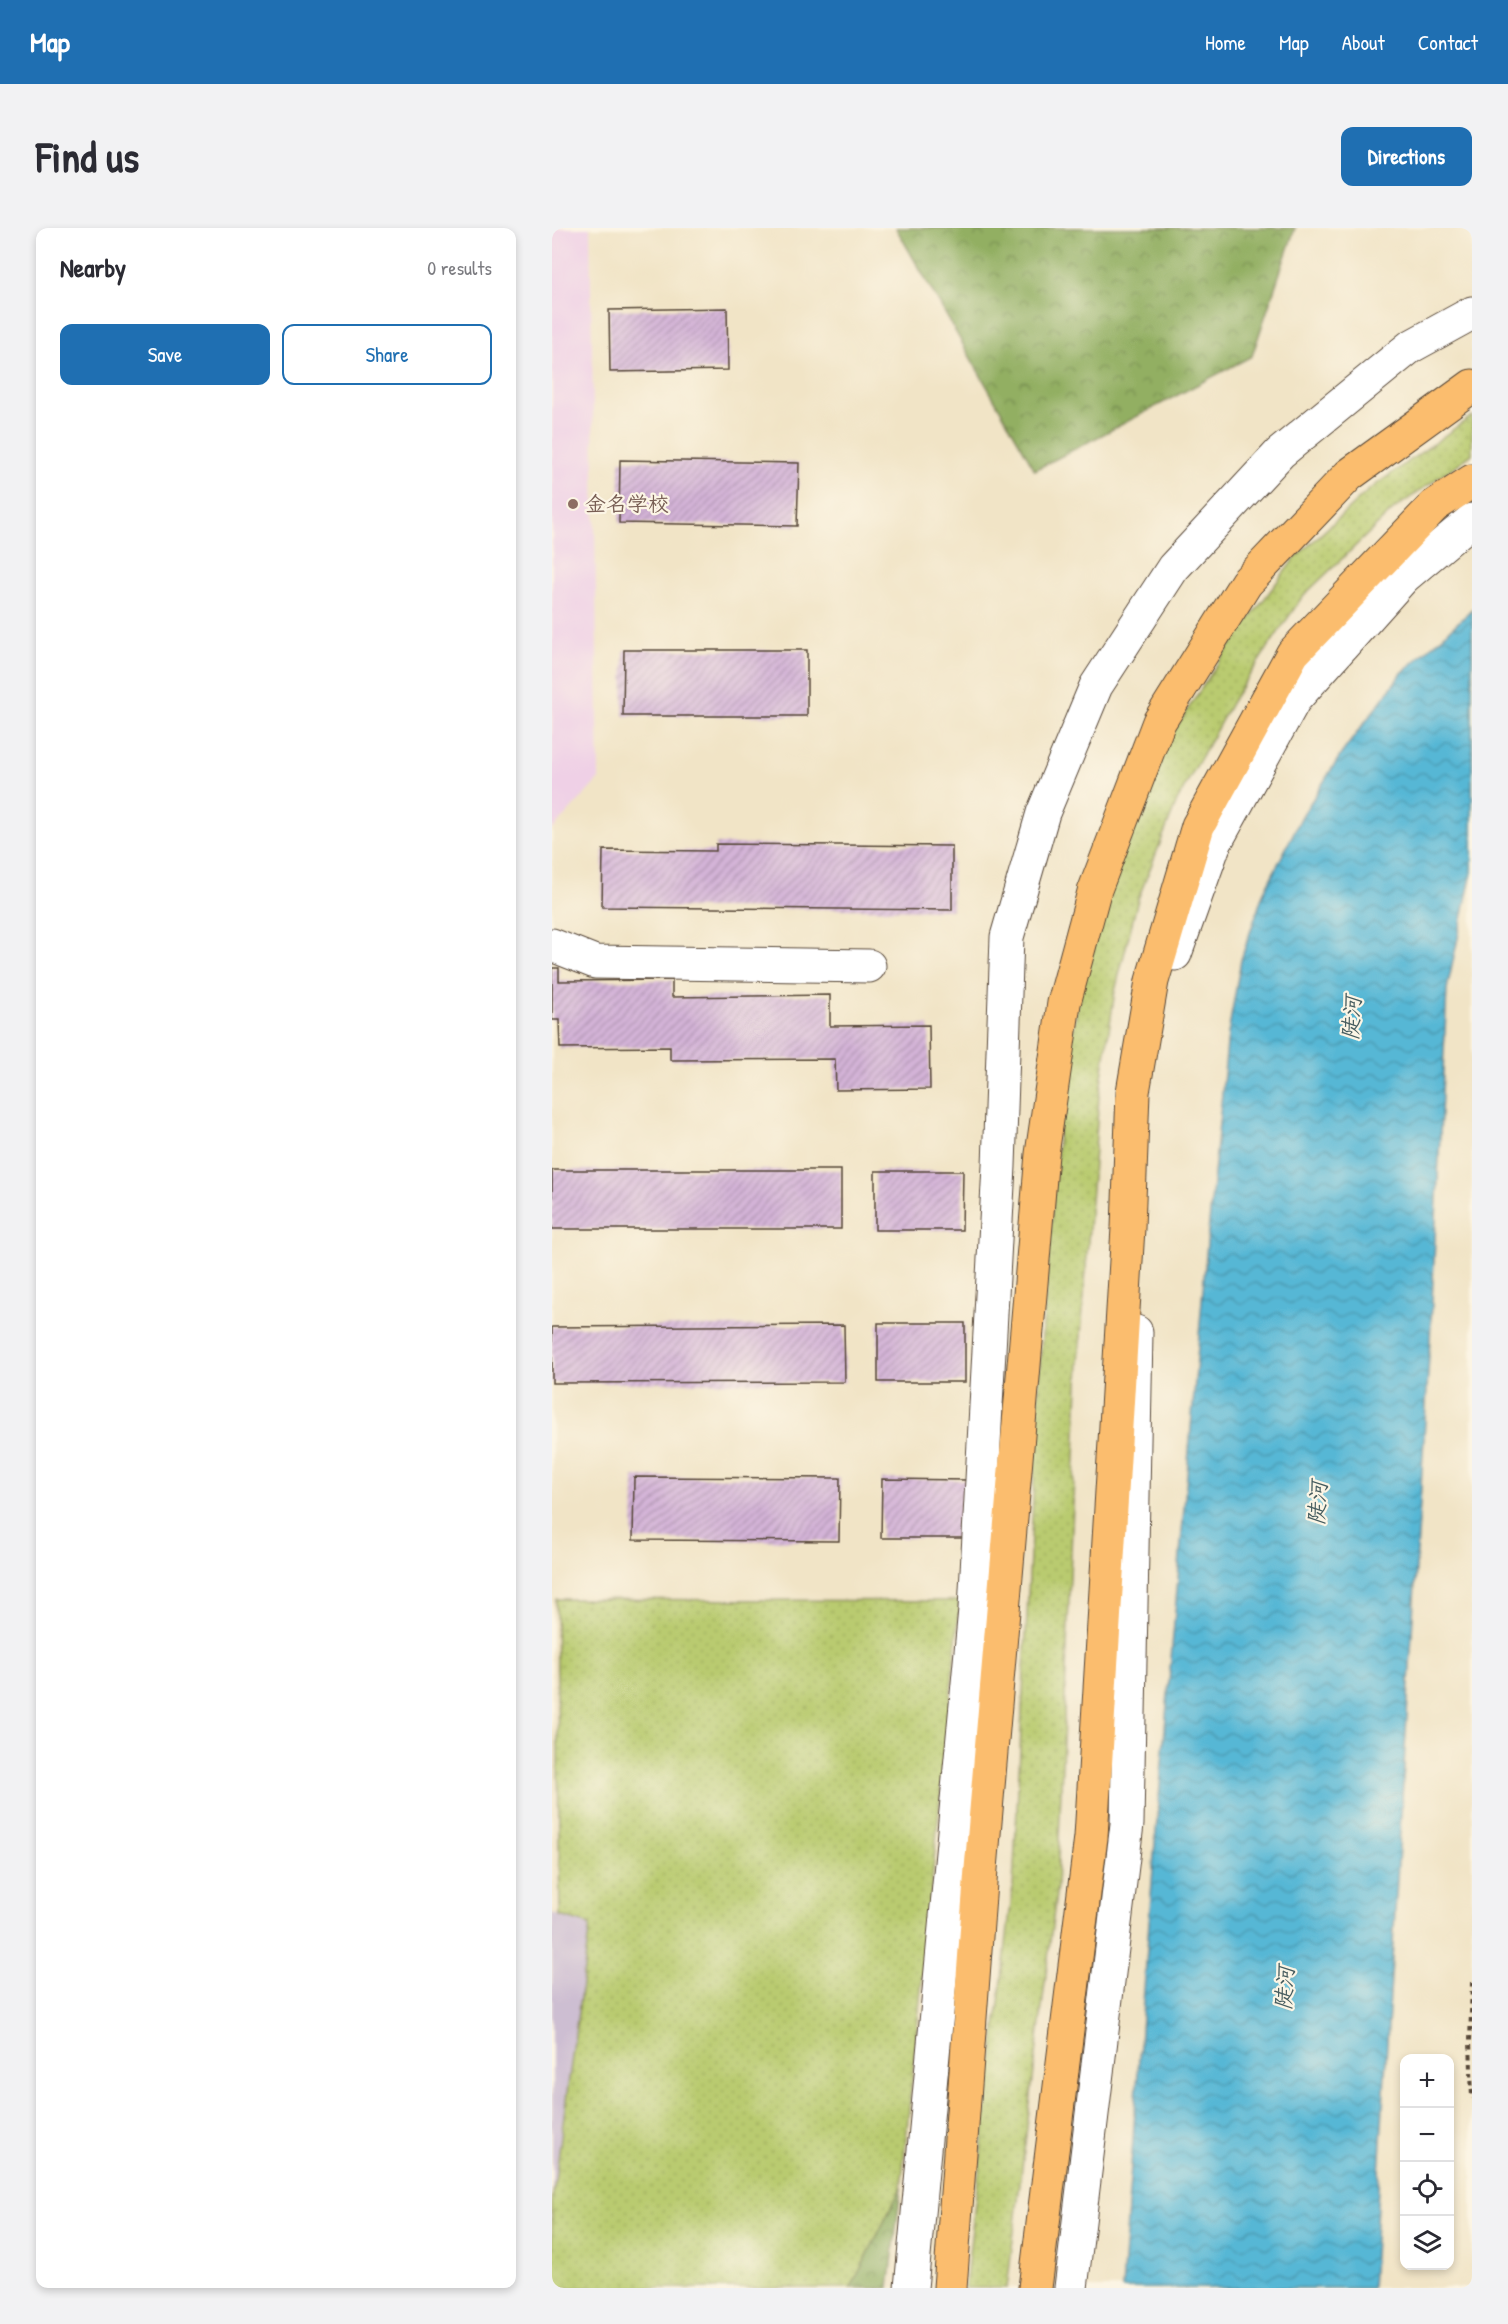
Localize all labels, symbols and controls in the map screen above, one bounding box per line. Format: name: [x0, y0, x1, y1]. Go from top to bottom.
text: Map: [30, 23, 70, 61]
text: Home: [1205, 28, 1246, 57]
text: Map: [1279, 28, 1309, 57]
text: About: [1342, 28, 1385, 57]
text: Contact: [1418, 28, 1478, 57]
button: Directions: [1341, 127, 1472, 186]
text: Find us: [36, 128, 139, 185]
text: Nearby: [60, 250, 126, 285]
text: 0 results: [427, 254, 492, 281]
button: Save: [60, 324, 270, 385]
button: Share: [282, 324, 492, 385]
place label: 金名学校: [585, 489, 669, 518]
marker: 金名学校: [566, 497, 580, 511]
water label: 陡河: [1335, 992, 1368, 1041]
water label: 陡河: [1301, 1477, 1334, 1526]
water label: 陡河: [1268, 1962, 1301, 2011]
map controls: [1400, 2054, 1454, 2270]
button: +: [1400, 2054, 1454, 2108]
button: −: [1400, 2108, 1454, 2162]
button: locate: [1400, 2162, 1454, 2216]
button: layers: [1400, 2216, 1454, 2270]

